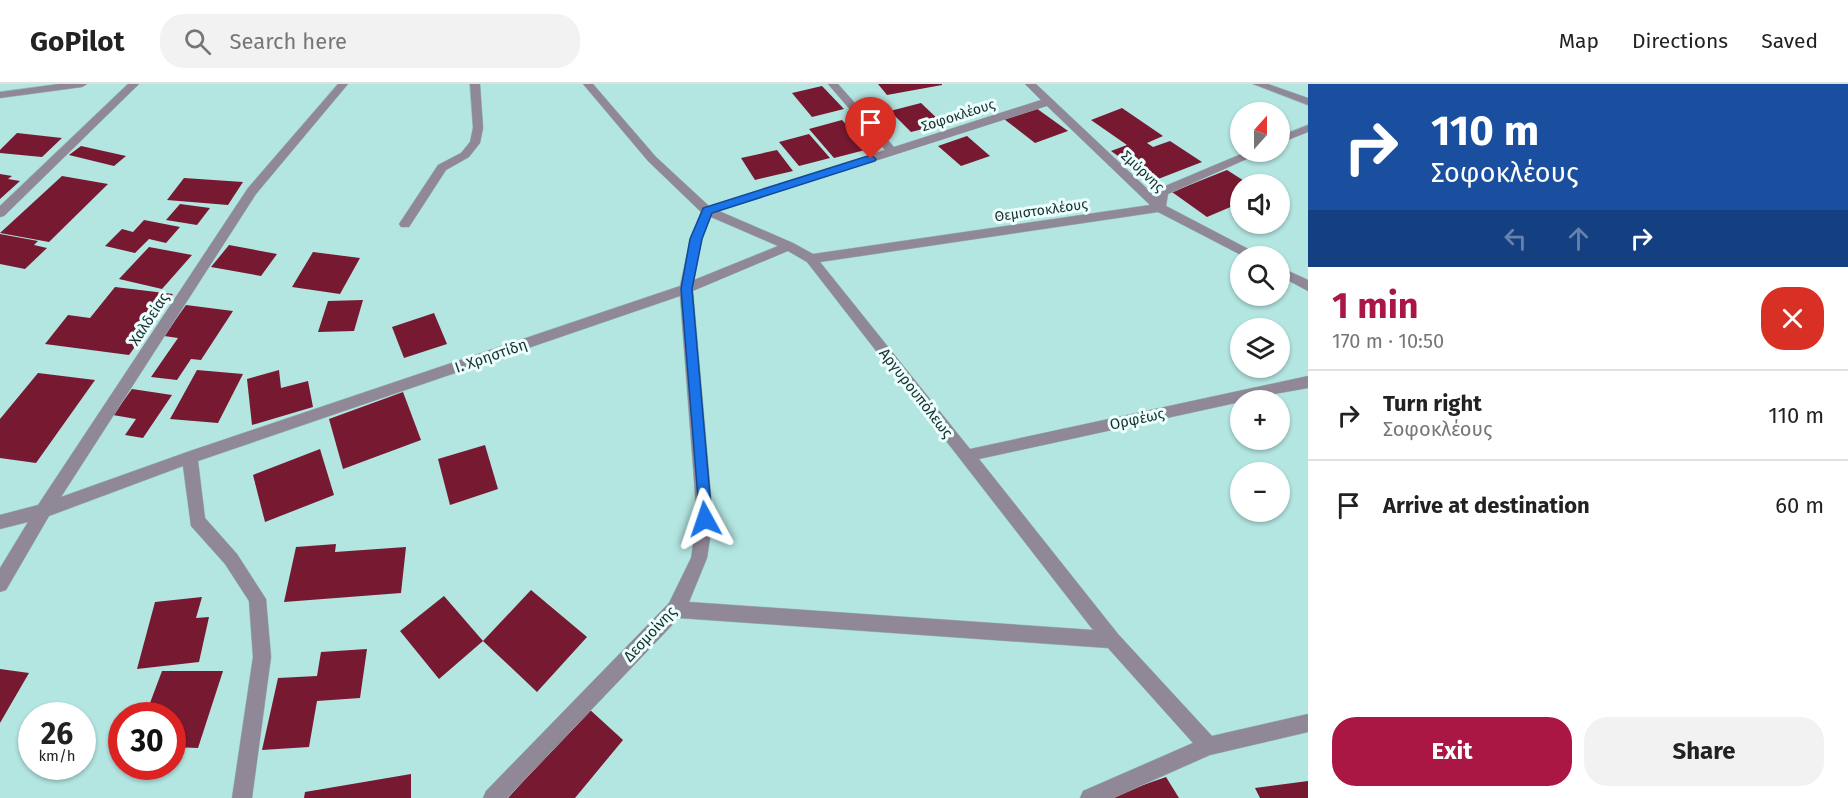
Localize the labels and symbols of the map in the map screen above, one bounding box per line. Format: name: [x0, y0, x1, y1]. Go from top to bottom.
street label: Σοφοκλέους: [919, 95, 998, 135]
pin: [845, 97, 896, 159]
north arrow: [1230, 102, 1290, 162]
street label: Σμύρνης: [1118, 147, 1168, 196]
street label: Θεμιστοκλέους: [993, 195, 1089, 225]
street label: Χαλδείας: [125, 289, 173, 349]
street label: Ι. Χρηστίδη: [452, 335, 530, 377]
street label: Αργυρουπόλεως: [875, 345, 957, 441]
street label: Ορφέως: [1108, 404, 1166, 434]
position arrow: [673, 487, 737, 551]
street label: Δεσμοίνης: [620, 603, 680, 665]
speed limit sign: 30: [108, 702, 186, 780]

